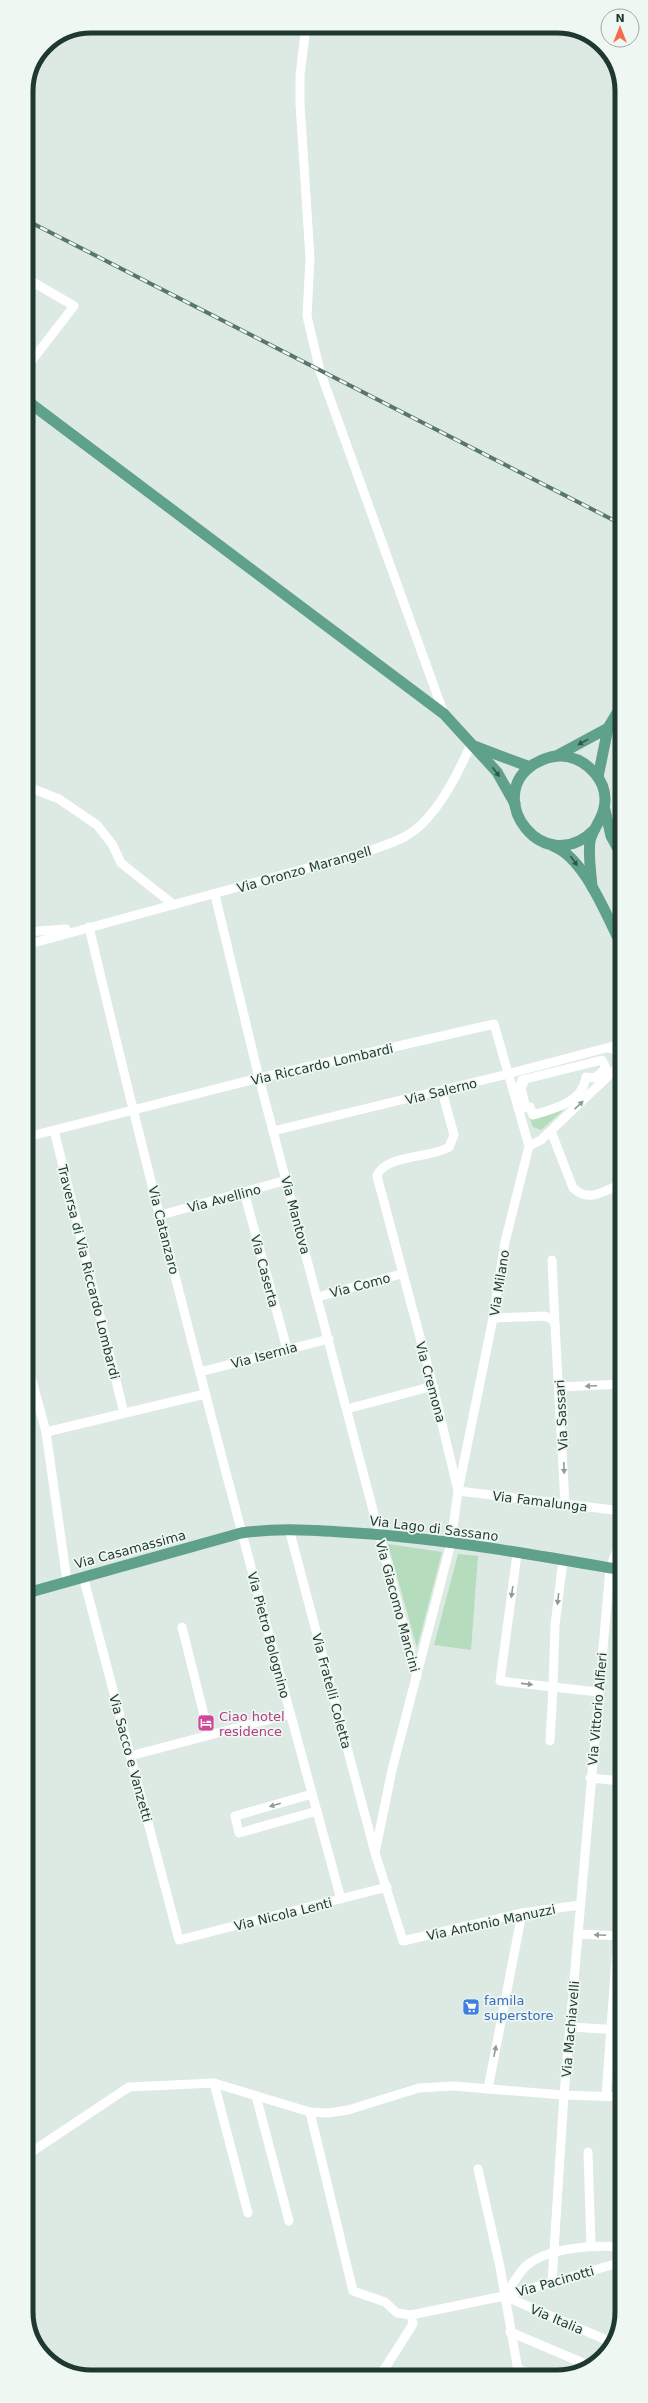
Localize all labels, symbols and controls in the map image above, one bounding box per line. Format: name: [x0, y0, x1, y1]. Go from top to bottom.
north arrow: [600, 8, 640, 48]
text: N: [615, 12, 625, 25]
one-way arrow: [577, 738, 589, 745]
one-way arrow: [492, 767, 500, 777]
street label: Via Oronzo Marangell: [235, 843, 373, 896]
one-way arrow: [570, 856, 578, 866]
street label: Via Riccardo Lombardi: [250, 1041, 395, 1088]
street label: Via Salerno: [404, 1075, 479, 1108]
one-way arrow: [574, 1100, 584, 1109]
street label: Traversa di Via Riccardo Lombardi: [54, 1162, 122, 1381]
street label: Via Mantova: [278, 1174, 313, 1256]
street label: Via Avellino: [186, 1181, 262, 1215]
street label: Via Catanzaro: [145, 1184, 182, 1276]
street label: Via Caserta: [248, 1233, 281, 1309]
street label: Via Milano: [487, 1249, 512, 1317]
street label: Via Como: [328, 1270, 392, 1301]
street label: Via Isernia: [229, 1339, 299, 1372]
street label: Via Cremona: [412, 1340, 449, 1424]
street label: Via Sassari: [552, 1379, 571, 1451]
one-way arrow: [585, 1382, 597, 1389]
one-way arrow: [560, 1462, 567, 1474]
street label: Via Famalunga: [492, 1488, 588, 1515]
street label: Via Lago di Sassano: [369, 1513, 499, 1544]
street label: Via Casamassima: [73, 1527, 187, 1572]
street label: Via Giacomo Mancini: [373, 1539, 422, 1674]
street label: Via Pietro Bolognino: [244, 1570, 293, 1700]
one-way arrow: [509, 1586, 515, 1598]
one-way arrow: [555, 1593, 561, 1605]
street label: Via Fratelli Coletta: [309, 1632, 354, 1751]
street label: Via Vittorio Alfieri: [585, 1652, 610, 1766]
one-way arrow: [520, 1681, 533, 1687]
street label: Via Sacco e Vanzetti: [106, 1693, 155, 1824]
place label: Ciao hotel residence: [219, 1709, 285, 1739]
hotel icon: Ciao hotel residence: [196, 1713, 216, 1733]
one-way arrow: [268, 1802, 280, 1808]
street label: Via Nicola Lenti: [233, 1895, 334, 1934]
street label: Via Antonio Manuzzi: [425, 1901, 557, 1943]
one-way arrow: [593, 1932, 606, 1938]
street label: Via Machiavelli: [559, 1980, 582, 2078]
place label: famila superstore: [484, 1993, 554, 2023]
supermarket icon: famila superstore: [461, 1997, 481, 2017]
one-way arrow: [493, 2045, 499, 2057]
street label: Via Pacinotti: [514, 2263, 596, 2300]
street label: Via Italia: [528, 2302, 586, 2337]

